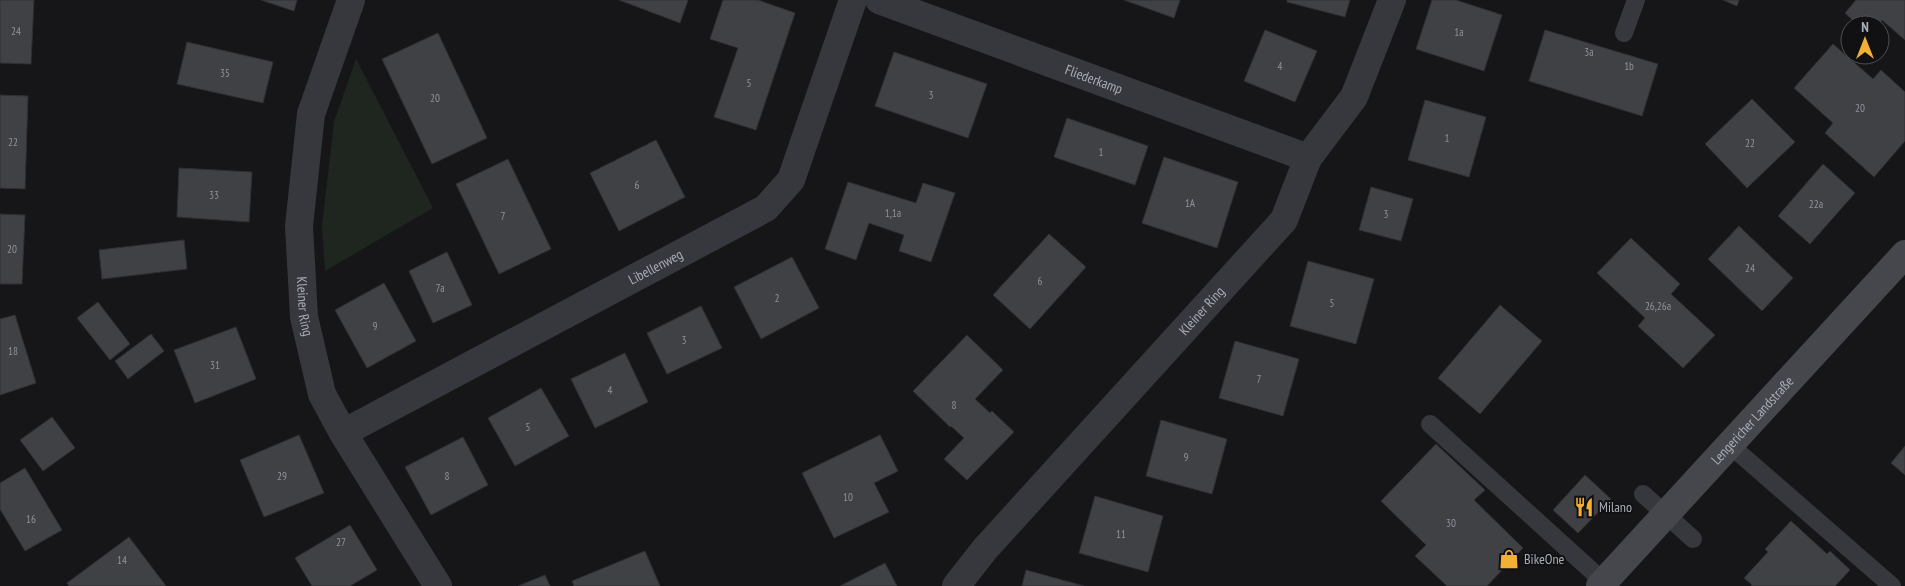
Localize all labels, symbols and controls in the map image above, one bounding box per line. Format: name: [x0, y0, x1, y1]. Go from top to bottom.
north arrow: [1840, 15, 1890, 65]
text: N: [1861, 18, 1869, 36]
house number: 24: [11, 24, 21, 38]
house number: 1a: [1454, 25, 1464, 39]
house number: 3a: [1584, 45, 1594, 59]
house number: 4: [1278, 59, 1283, 73]
house number: 1b: [1624, 59, 1634, 73]
street label: Fliederkamp: [1063, 60, 1125, 98]
house number: 35: [220, 66, 230, 80]
house number: 5: [747, 76, 752, 90]
house number: 3: [929, 88, 934, 102]
house number: 20: [430, 91, 440, 105]
house number: 20: [1855, 101, 1865, 115]
house number: 1: [1445, 131, 1450, 145]
house number: 22: [8, 135, 18, 149]
house number: 22: [1745, 136, 1755, 150]
house number: 1: [1099, 145, 1104, 159]
house number: 6: [635, 178, 640, 192]
house number: 33: [209, 188, 219, 202]
house number: 1A: [1185, 196, 1196, 210]
house number: 22a: [1809, 197, 1823, 211]
house number: 1,1a: [885, 206, 901, 220]
house number: 3: [1384, 207, 1389, 221]
house number: 7: [501, 209, 506, 223]
house number: 20: [7, 242, 17, 256]
street label: Libellenweg: [625, 245, 686, 289]
house number: 24: [1745, 261, 1755, 275]
house number: 6: [1038, 274, 1043, 288]
street label: Kleiner Ring: [293, 276, 317, 338]
house number: 7a: [435, 281, 445, 295]
street label: Kleiner Ring: [1175, 283, 1228, 339]
house number: 2: [775, 291, 780, 305]
house number: 5: [1330, 296, 1335, 310]
house number: 26,26a: [1645, 299, 1671, 313]
house number: 9: [373, 319, 378, 333]
house number: 3: [682, 333, 687, 347]
house number: 18: [8, 344, 18, 358]
house number: 31: [210, 358, 220, 372]
house number: 7: [1257, 372, 1262, 386]
street label: Lengericher Landstraße: [1707, 372, 1797, 468]
house number: 4: [608, 383, 613, 397]
house number: 8: [952, 398, 957, 412]
house number: 5: [526, 420, 531, 434]
house number: 9: [1184, 450, 1189, 464]
house number: 29: [277, 469, 287, 483]
house number: 8: [445, 469, 450, 483]
house number: 10: [843, 490, 853, 504]
restaurant icon: Milano: [1573, 496, 1595, 518]
place label: Milano: [1599, 498, 1632, 516]
house number: 16: [26, 512, 36, 526]
house number: 30: [1446, 516, 1456, 530]
house number: 11: [1116, 527, 1126, 541]
house number: 27: [336, 535, 346, 549]
shop icon: BikeOne: [1498, 548, 1520, 570]
place label: BikeOne: [1524, 550, 1565, 568]
house number: 14: [117, 553, 127, 567]

